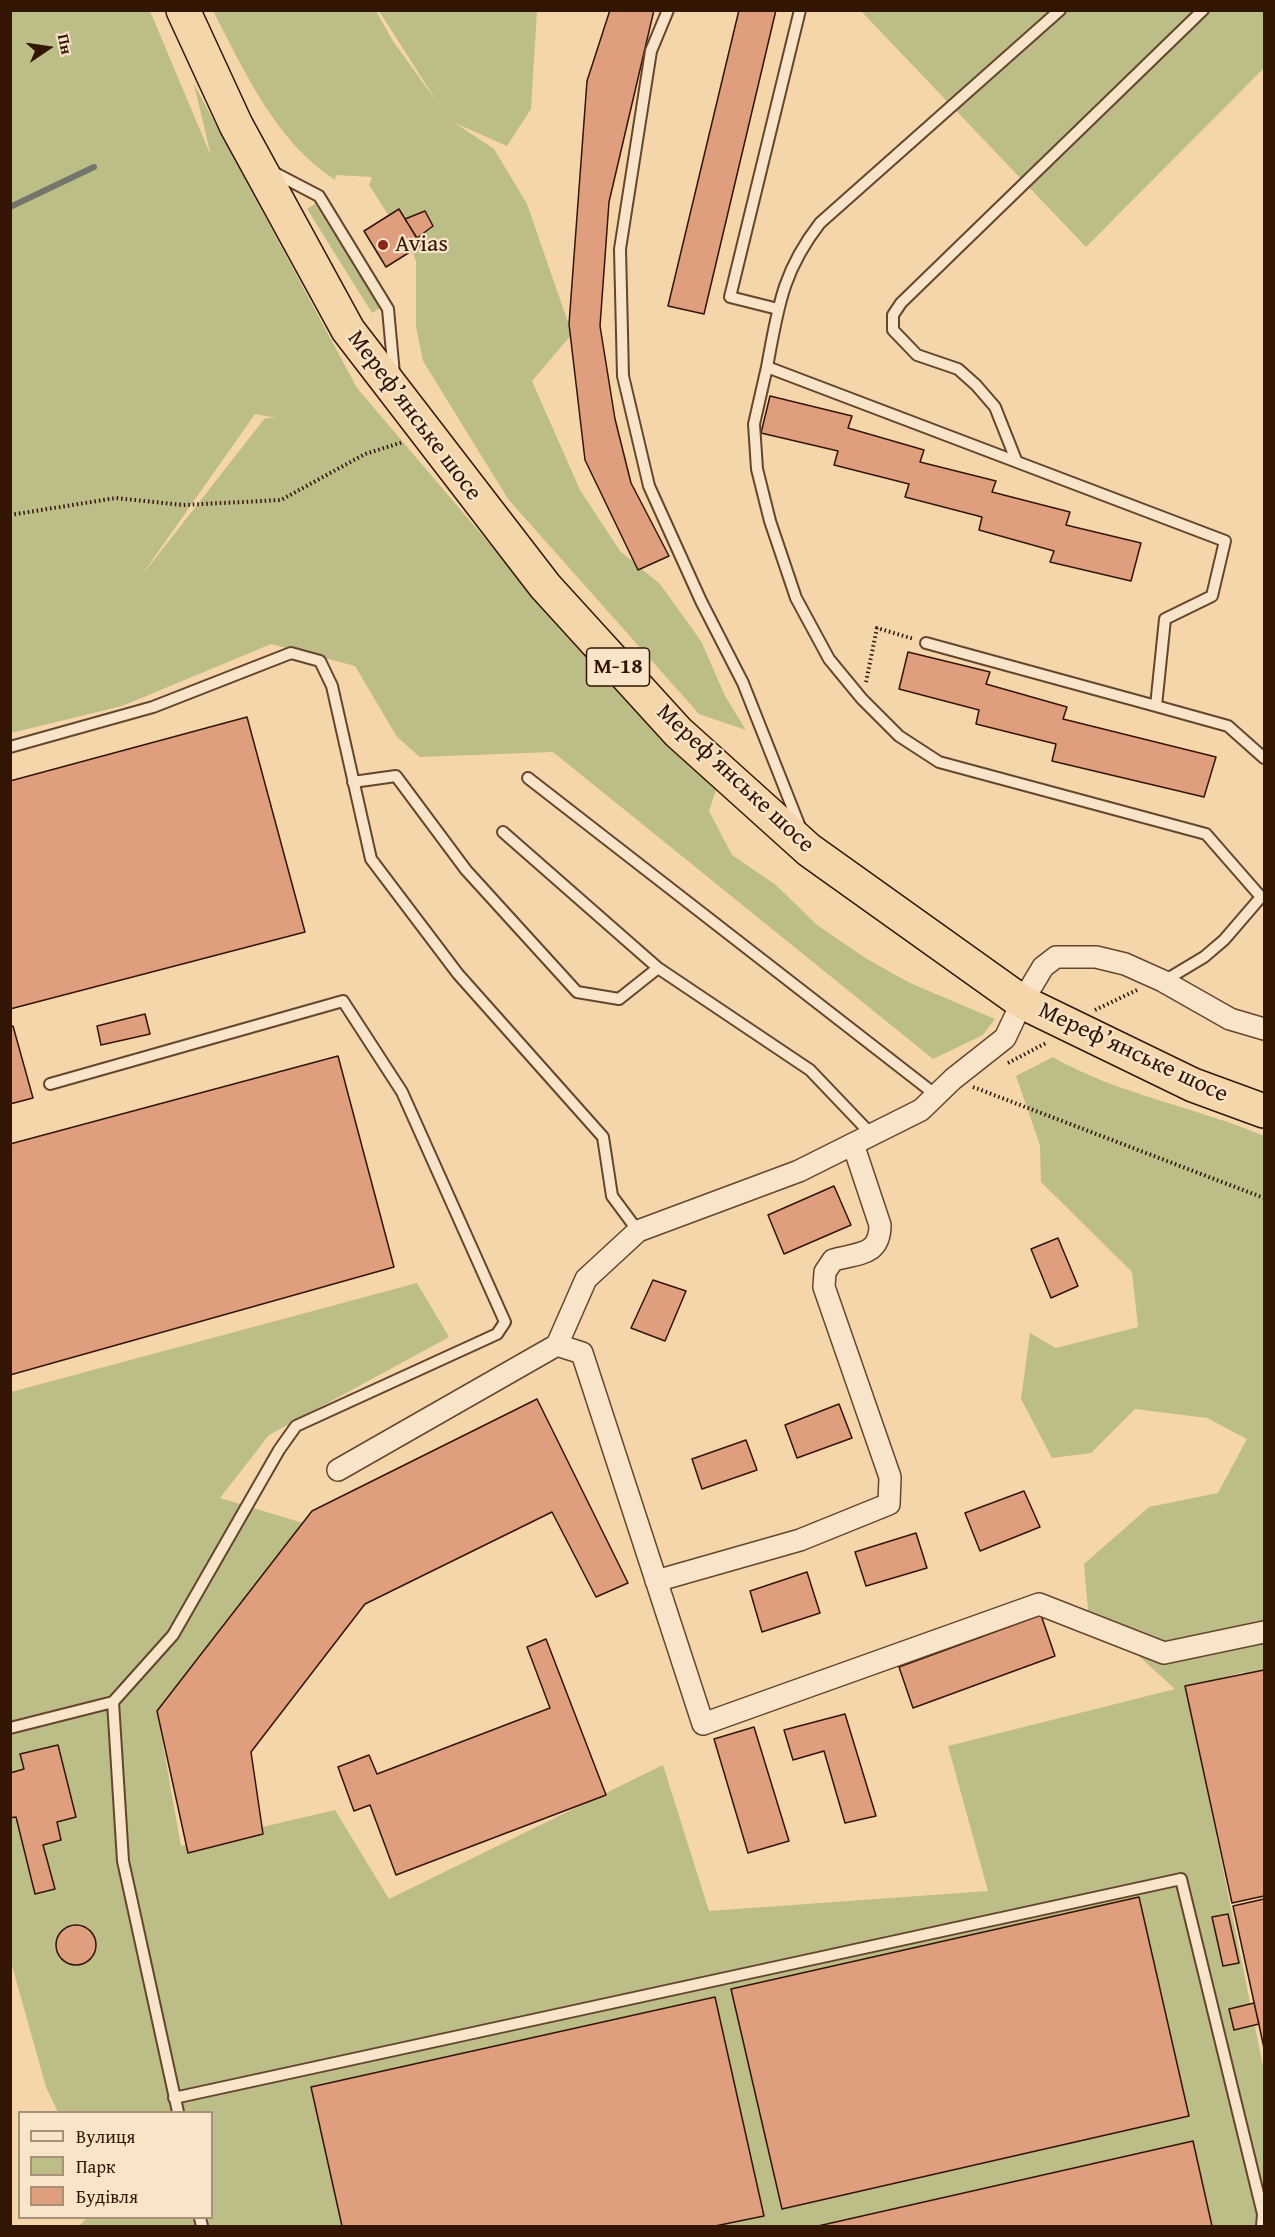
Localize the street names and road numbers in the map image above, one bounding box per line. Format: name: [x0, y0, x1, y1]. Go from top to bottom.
street label: Мереф’янське шосе: [341, 325, 487, 507]
road number: М-18: [586, 648, 650, 686]
street label: Мереф’янське шосе: [650, 698, 820, 860]
street label: Мереф’янське шосе: [1034, 997, 1232, 1109]

